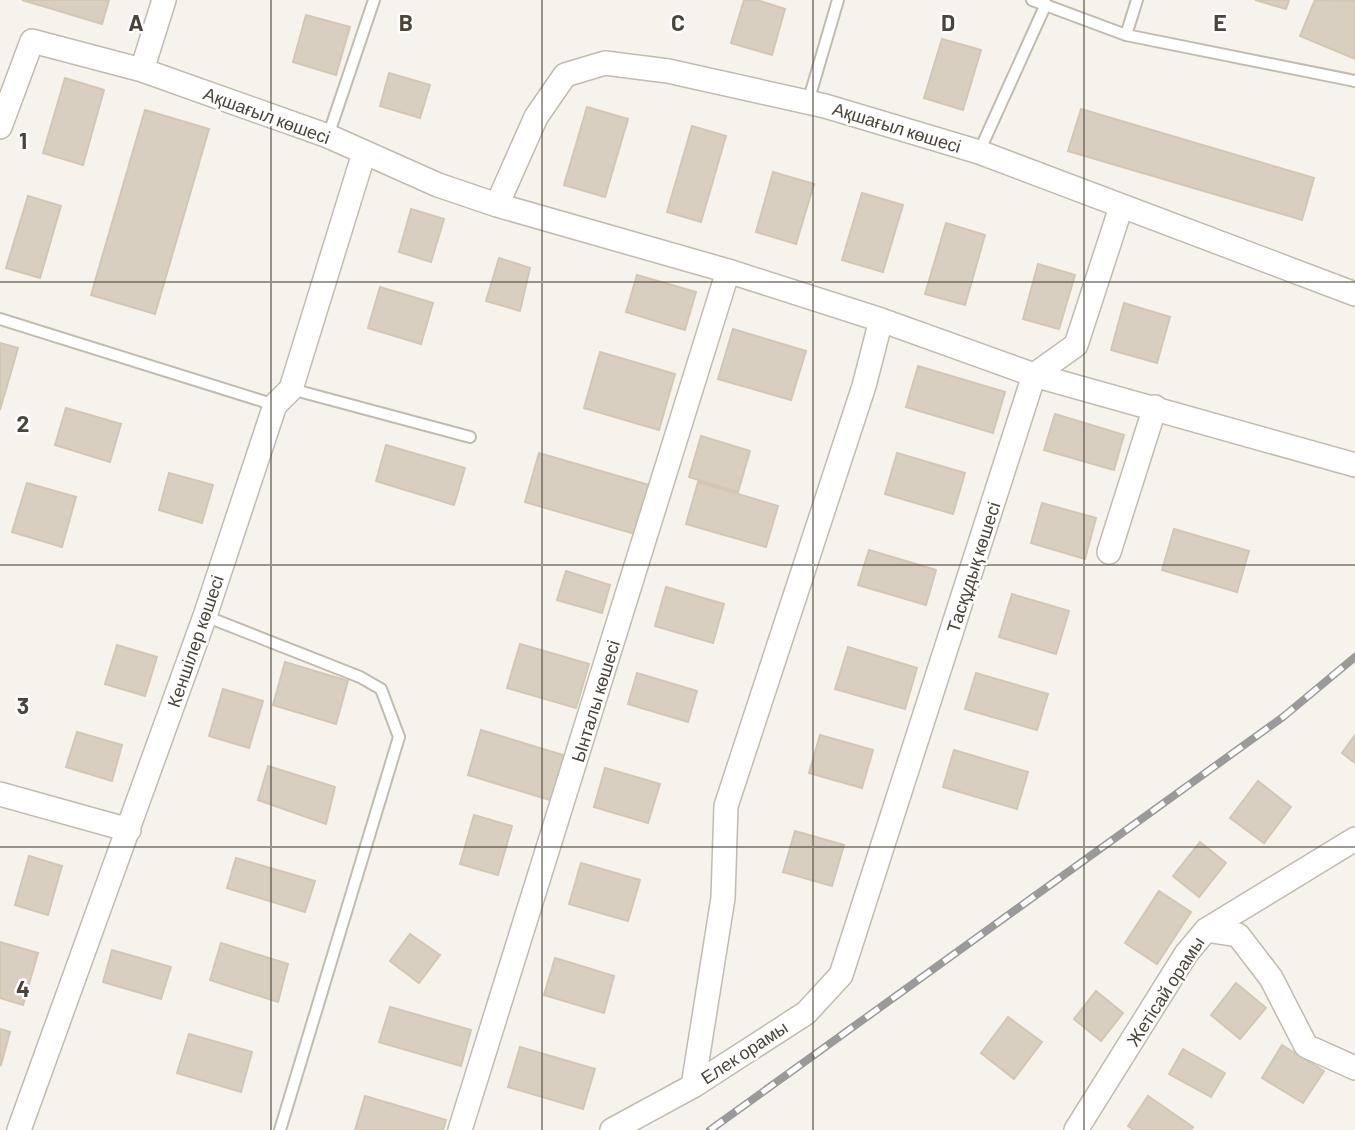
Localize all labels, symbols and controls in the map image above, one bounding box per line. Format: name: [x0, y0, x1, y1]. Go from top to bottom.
text: A: [128, 8, 144, 36]
text: B: [399, 8, 413, 36]
text: C: [671, 8, 685, 36]
text: D: [941, 8, 955, 36]
text: E: [1213, 8, 1227, 36]
street label: Ақшағыл көшесі: [201, 82, 333, 148]
street label: Ақшағыл көшесі: [830, 97, 964, 157]
text: 1: [19, 126, 27, 154]
text: 2: [17, 409, 29, 437]
street label: Тасқұдық көшесі: [941, 499, 1005, 635]
street label: Кеншілер көшесі: [162, 572, 228, 710]
street label: Ынталы көшесі: [566, 637, 624, 765]
text: 3: [17, 691, 29, 719]
street label: Жетісай орамы: [1121, 932, 1209, 1050]
text: 4: [16, 974, 30, 1002]
street label: Елек орамы: [696, 1016, 792, 1088]

